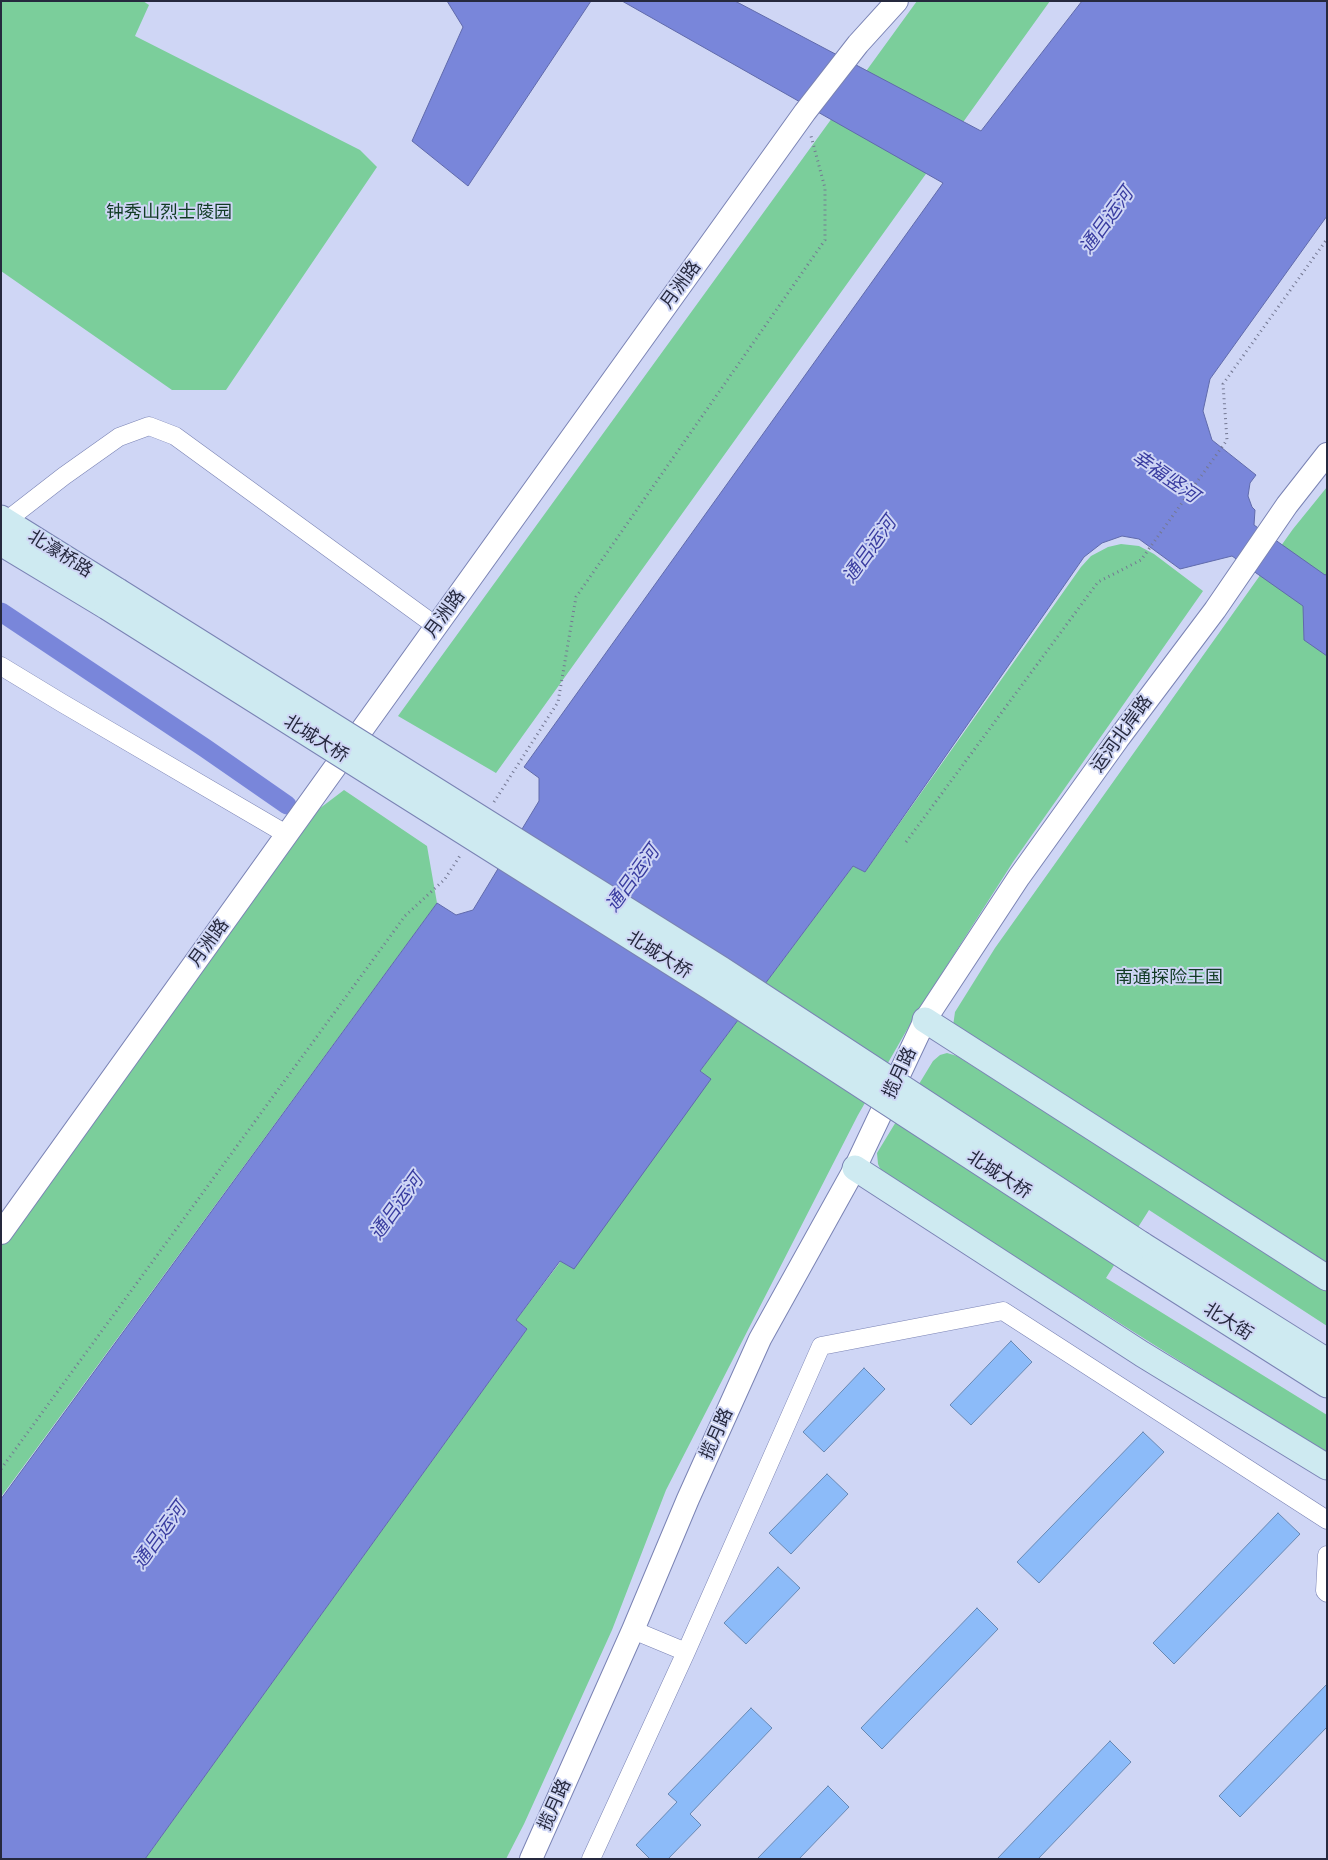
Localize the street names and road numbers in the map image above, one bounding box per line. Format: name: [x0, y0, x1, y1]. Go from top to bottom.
street label: 月洲路: [656, 257, 706, 313]
street label: 北濠桥路: [24, 526, 96, 582]
street label: 月洲路: [420, 586, 470, 642]
street label: 运河北岸路: [1087, 691, 1157, 777]
street label: 北城大桥: [280, 711, 352, 767]
street label: 月洲路: [184, 915, 234, 971]
street label: 北城大桥: [623, 927, 695, 983]
street label: 揽月路: [879, 1044, 921, 1102]
street label: 北城大桥: [963, 1146, 1035, 1204]
street label: 北大街: [1199, 1299, 1257, 1345]
street label: 揽月路: [696, 1405, 738, 1463]
street label: 揽月路: [534, 1776, 576, 1834]

